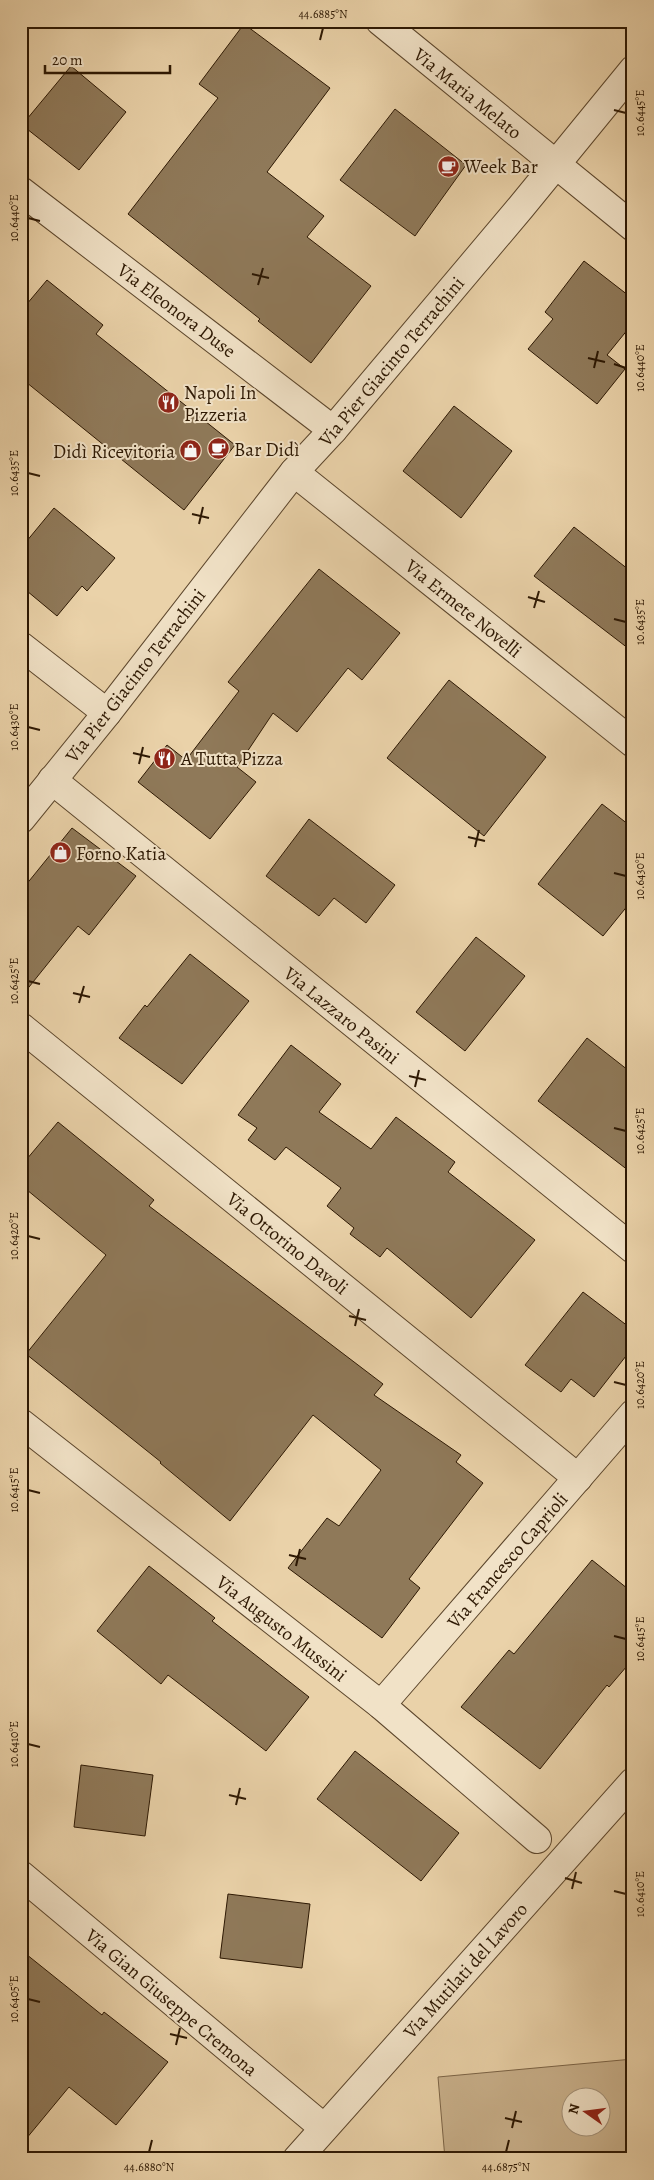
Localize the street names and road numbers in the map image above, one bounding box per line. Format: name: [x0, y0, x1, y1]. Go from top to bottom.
street label: Via Maria Melato: [407, 41, 527, 145]
street label: Via Eleonora Duse: [111, 257, 241, 364]
street label: Via Pier Giacinto Terrachini: [312, 271, 471, 453]
street label: Via Ermete Novelli: [399, 553, 527, 664]
street label: Via Pier Giacinto Terrachini: [59, 583, 212, 769]
street label: Via Lazzaro Pasini: [277, 960, 405, 1070]
street label: Via Ottorino Davoli: [220, 1186, 354, 1301]
street label: Via Francesco Caprioli: [441, 1487, 574, 1635]
street label: Via Augusto Mussini: [210, 1569, 352, 1688]
street label: Via Mutilati del Lavoro: [397, 1897, 534, 2045]
street label: Via Gian Giuseppe Cremona: [79, 1922, 263, 2083]

